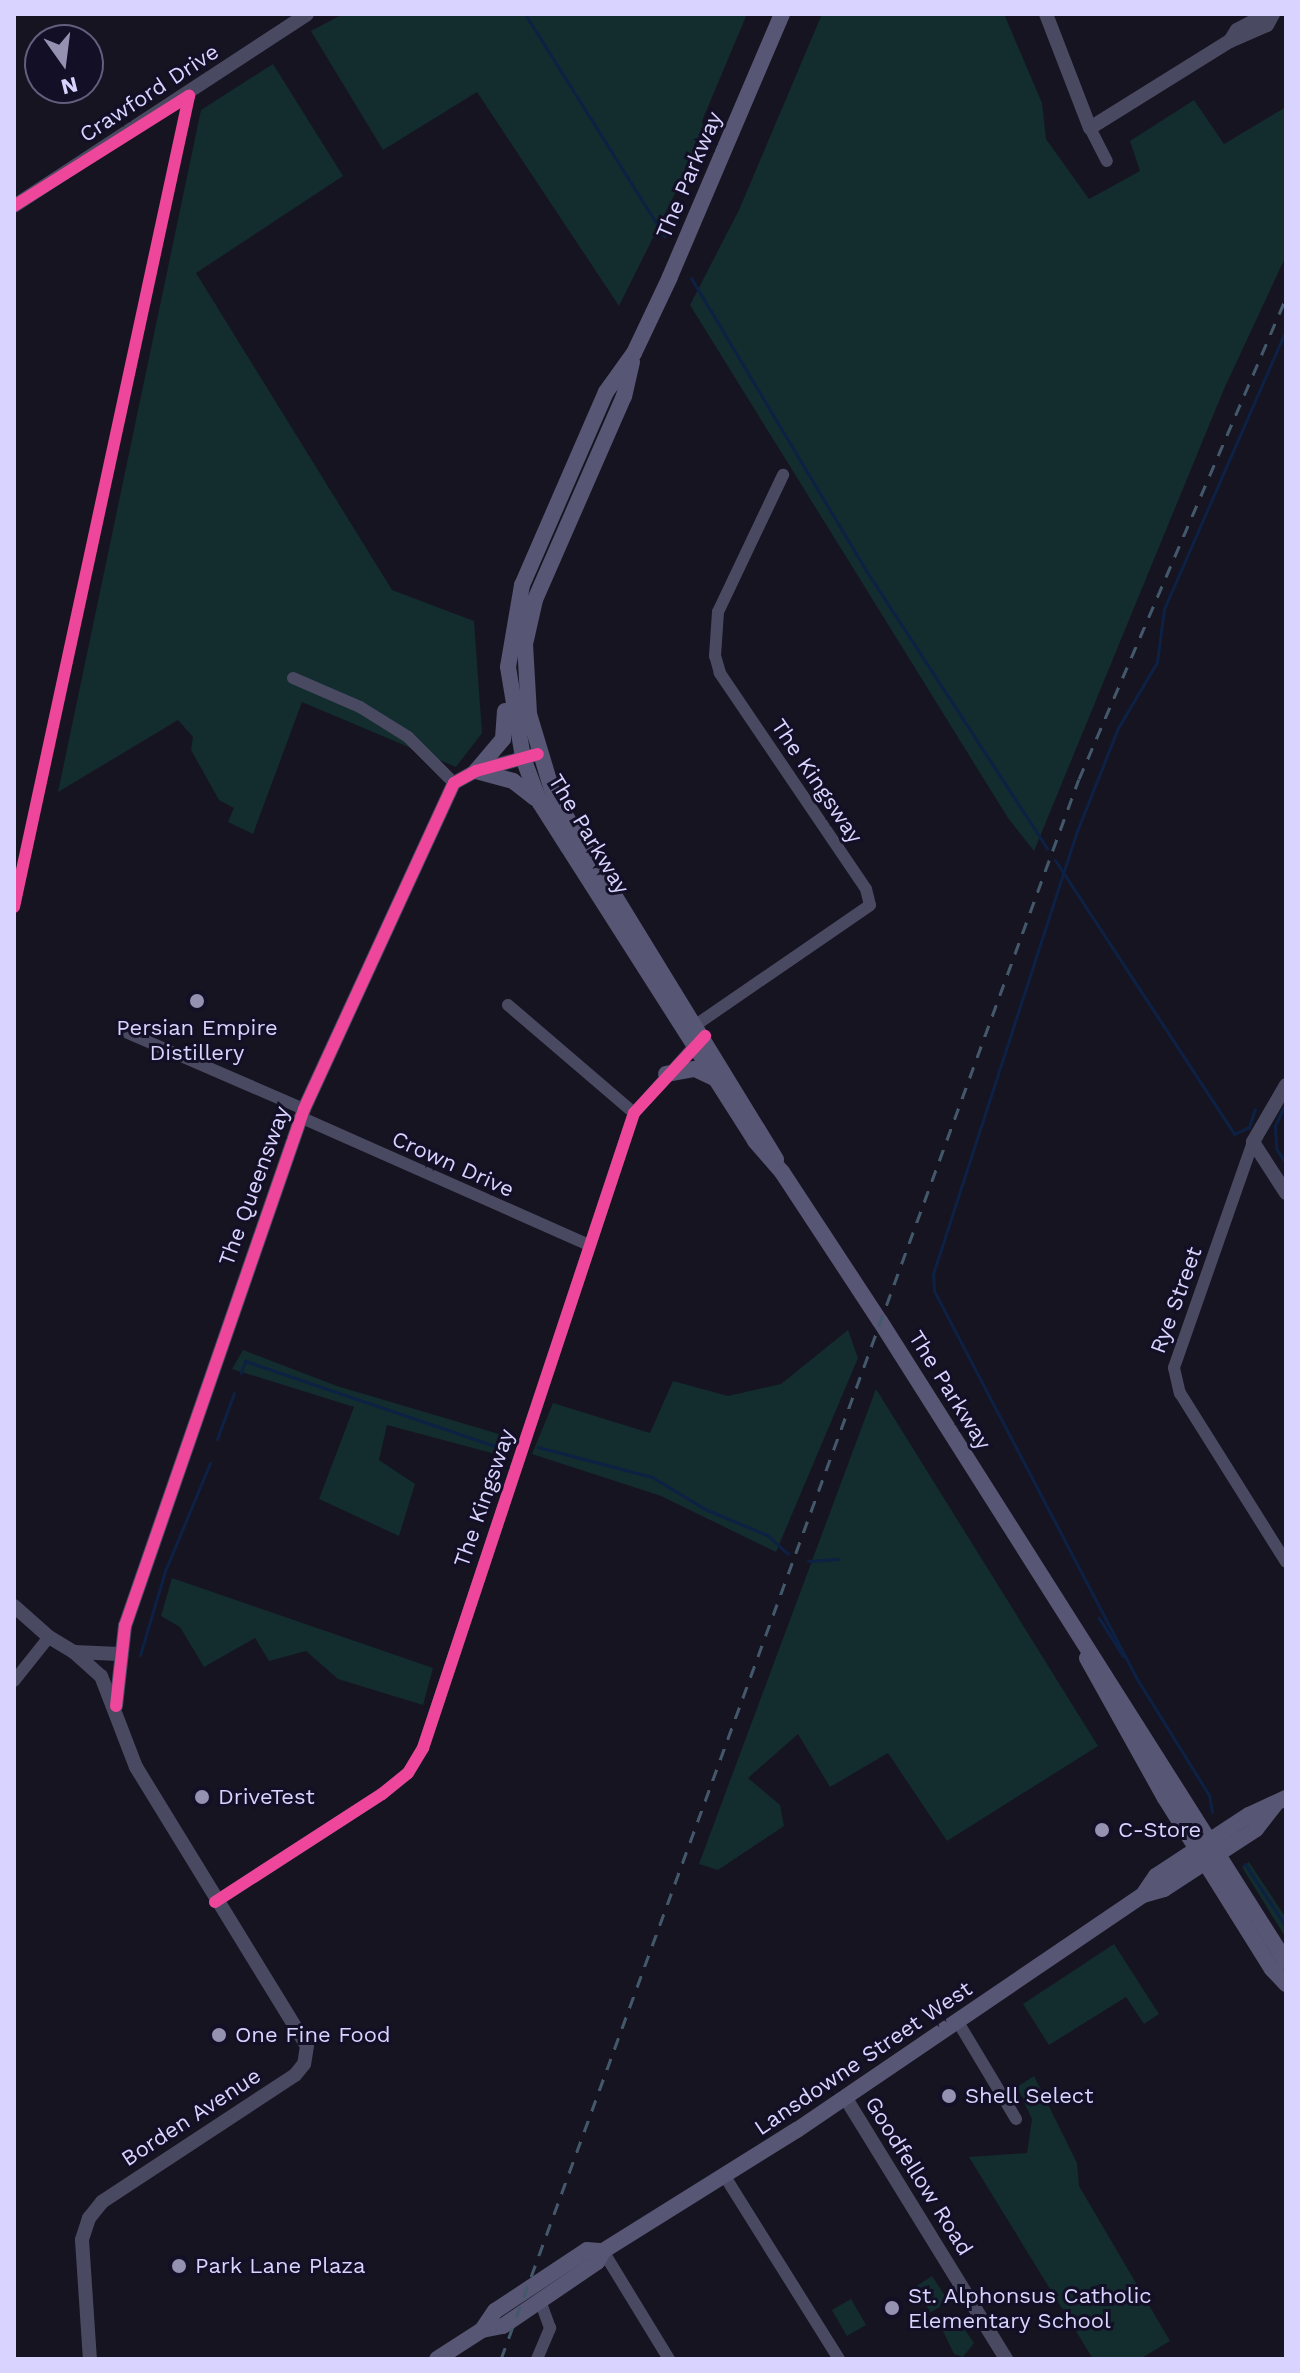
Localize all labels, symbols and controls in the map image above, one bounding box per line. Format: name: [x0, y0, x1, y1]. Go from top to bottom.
north arrow: [24, 24, 104, 104]
street label: Crawford Drive: [74, 38, 224, 148]
text: N: [59, 72, 80, 100]
street label: The Parkway: [650, 108, 728, 242]
street label: The Kingsway: [766, 714, 868, 848]
street label: The Parkway: [543, 769, 635, 899]
marker: Persian Empire Distillery: [188, 992, 206, 1010]
place label: Persian Empire Distillery: [116, 1014, 278, 1066]
street label: The Queensway: [213, 1103, 295, 1269]
street label: Crown Drive: [388, 1125, 518, 1203]
street label: Rye Street: [1145, 1243, 1207, 1357]
street label: The Parkway: [903, 1326, 997, 1454]
street label: The Kingsway: [448, 1425, 520, 1571]
place label: DriveTest: [218, 1784, 315, 1810]
marker: DriveTest: [193, 1788, 211, 1806]
place label: C-Store: [1118, 1817, 1201, 1843]
marker: C-Store: [1093, 1821, 1111, 1839]
street label: Lansdowne Street West: [749, 1975, 977, 2141]
place label: One Fine Food: [235, 2022, 391, 2048]
marker: One Fine Food: [210, 2026, 228, 2044]
street label: Borden Avenue: [116, 2062, 266, 2172]
place label: Shell Select: [965, 2083, 1094, 2109]
marker: Shell Select: [940, 2087, 958, 2105]
street label: Goodfellow Road: [859, 2091, 979, 2261]
place label: Park Lane Plaza: [195, 2253, 366, 2279]
marker: Park Lane Plaza: [170, 2257, 188, 2275]
place label: St. Alphonsus Catholic Elementary School: [908, 2282, 1152, 2334]
marker: St. Alphonsus Catholic Elementary School: [883, 2299, 901, 2317]

